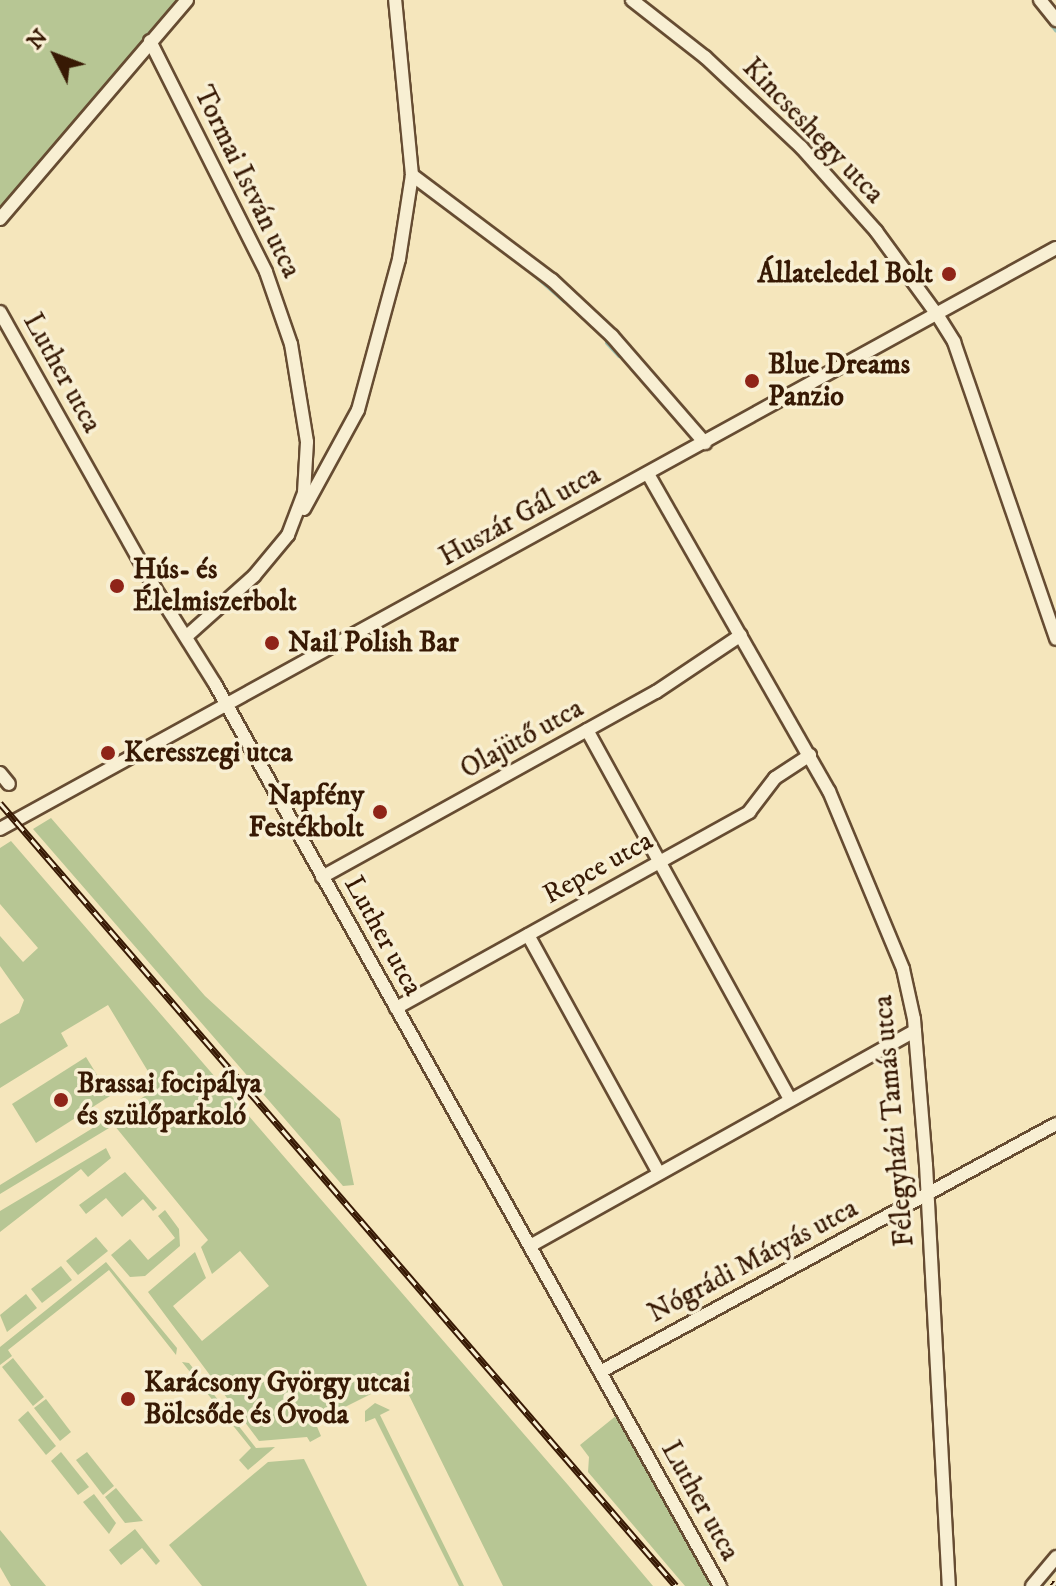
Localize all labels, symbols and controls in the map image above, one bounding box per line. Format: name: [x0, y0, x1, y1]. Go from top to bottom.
north arrow: [16, 16, 96, 96]
text: N: [22, 24, 54, 55]
street label: Kincseshegy utca: [735, 51, 891, 211]
street label: Tormai István utca: [186, 80, 308, 284]
place label: Állateledel Bolt: [758, 257, 933, 291]
marker: Állateledel Bolt: [940, 265, 958, 283]
street label: Luther utca: [15, 307, 109, 439]
place label: Blue Dreams Panzio: [768, 348, 910, 414]
marker: Blue Dreams Panzio: [743, 372, 761, 390]
street label: Huszár Gál utca: [434, 458, 606, 574]
place label: Hús- és Élelmiszerbolt: [133, 553, 297, 619]
marker: Hús- és Élelmiszerbolt: [108, 577, 126, 595]
place label: Nail Polish Bar: [288, 626, 459, 660]
marker: Nail Polish Bar: [263, 634, 281, 652]
street label: Olajütő utca: [455, 692, 589, 786]
place label: Keresszegi utca: [124, 736, 293, 770]
marker: Keresszegi utca: [99, 744, 117, 762]
place label: Napfény Festékbolt: [248, 779, 364, 845]
marker: Napfény Festékbolt: [371, 803, 389, 821]
street label: Repce utca: [537, 824, 659, 912]
street label: Luther utca: [336, 870, 430, 1002]
street label: Félegyházi Tamás utca: [866, 994, 922, 1248]
place label: Brassai focipálya és szülőparkoló: [77, 1067, 262, 1133]
marker: Brassai focipálya és szülőparkoló: [52, 1091, 70, 1109]
street label: Nógrádi Mátyás utca: [642, 1192, 864, 1330]
place label: Karácsony György utcai Bölcsőde és Óvoda: [144, 1366, 410, 1432]
marker: Karácsony György utcai Bölcsőde és Óvoda: [119, 1390, 137, 1408]
street label: Luther utca: [653, 1435, 747, 1567]

